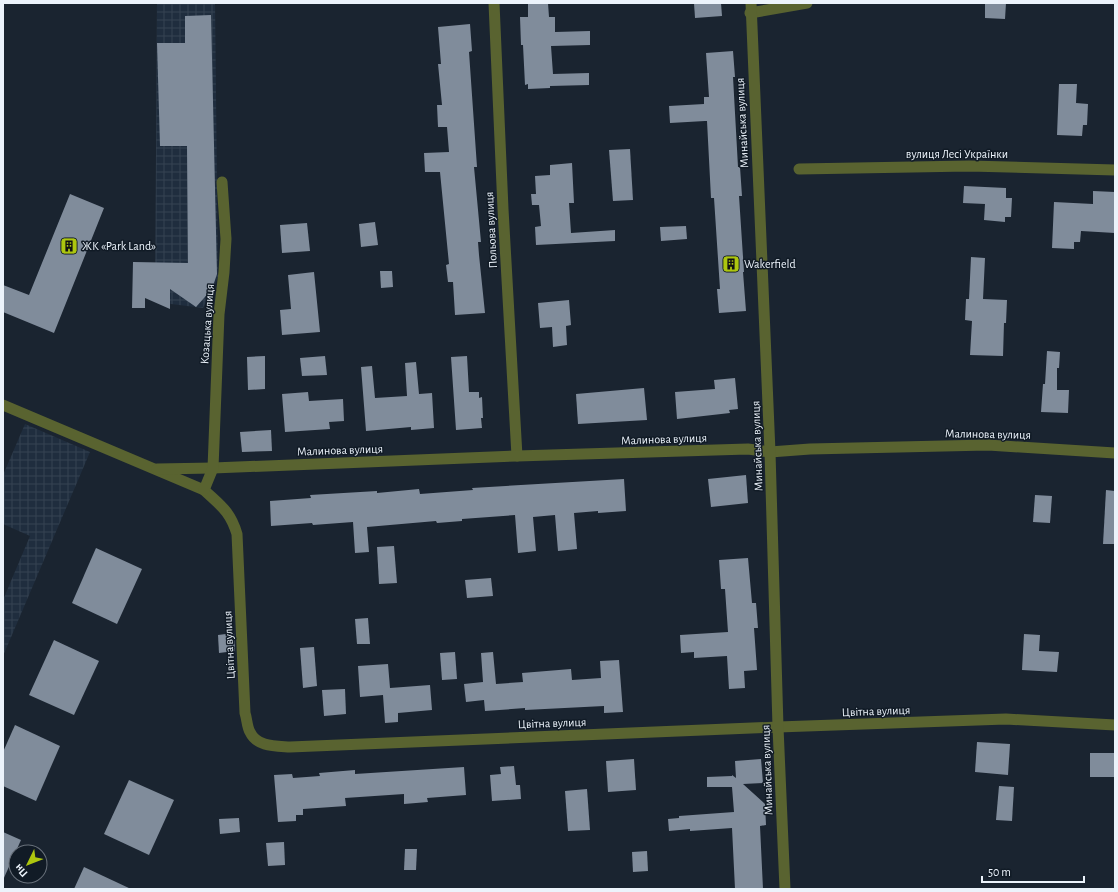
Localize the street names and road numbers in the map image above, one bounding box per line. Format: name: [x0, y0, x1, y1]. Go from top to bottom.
street label: Минайська вулиця: [734, 77, 751, 169]
street label: вулиця Лесі Українки: [906, 148, 1008, 161]
street label: Польова вулиця: [483, 191, 500, 269]
street label: Козацька вулиця: [198, 283, 217, 365]
street label: Минайська вулиця: [749, 400, 766, 492]
street label: Малинова вулиця: [945, 427, 1031, 442]
street label: Малинова вулиця: [621, 431, 707, 447]
street label: Малинова вулиця: [297, 442, 383, 458]
street label: Цвітна вулиця: [221, 610, 238, 680]
street label: Цвітна вулиця: [841, 704, 911, 719]
street label: Цвітна вулиця: [517, 716, 587, 731]
street label: Минайська вулиця: [759, 724, 776, 816]

